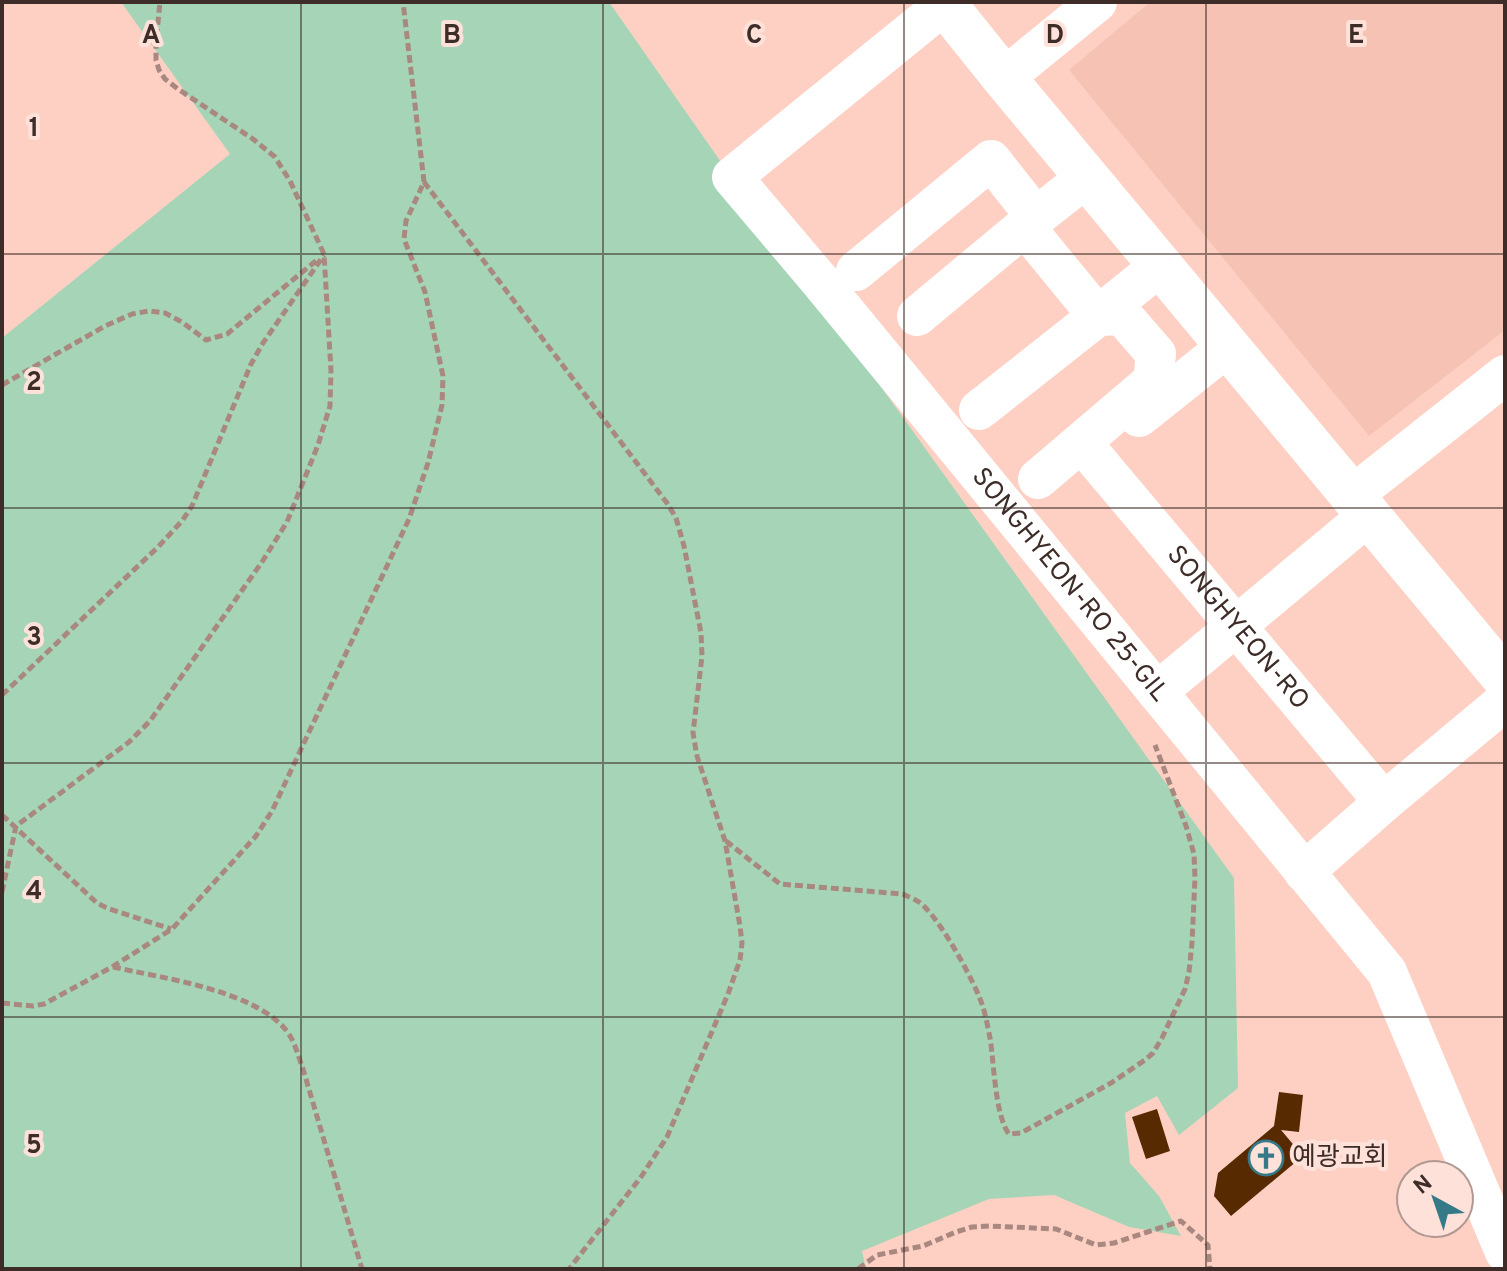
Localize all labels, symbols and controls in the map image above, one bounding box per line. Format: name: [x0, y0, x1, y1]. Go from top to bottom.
text: A: [142, 20, 160, 53]
text: B: [443, 20, 461, 53]
text: C: [746, 20, 762, 53]
text: D: [1046, 20, 1064, 53]
text: E: [1348, 20, 1364, 53]
text: 1: [29, 113, 39, 146]
text: 2: [26, 367, 42, 400]
street label: SONGHYEON-RO 25-GIL: [964, 461, 1175, 709]
street label: SONGHYEON-RO: [1159, 539, 1316, 717]
text: 3: [26, 622, 42, 655]
text: 4: [26, 876, 42, 909]
text: 5: [26, 1130, 42, 1163]
church icon: 예광교회: [1247, 1139, 1285, 1177]
place label: 예광교회: [1292, 1142, 1388, 1175]
north arrow: [1395, 1159, 1475, 1239]
text: N: [1409, 1170, 1438, 1201]

